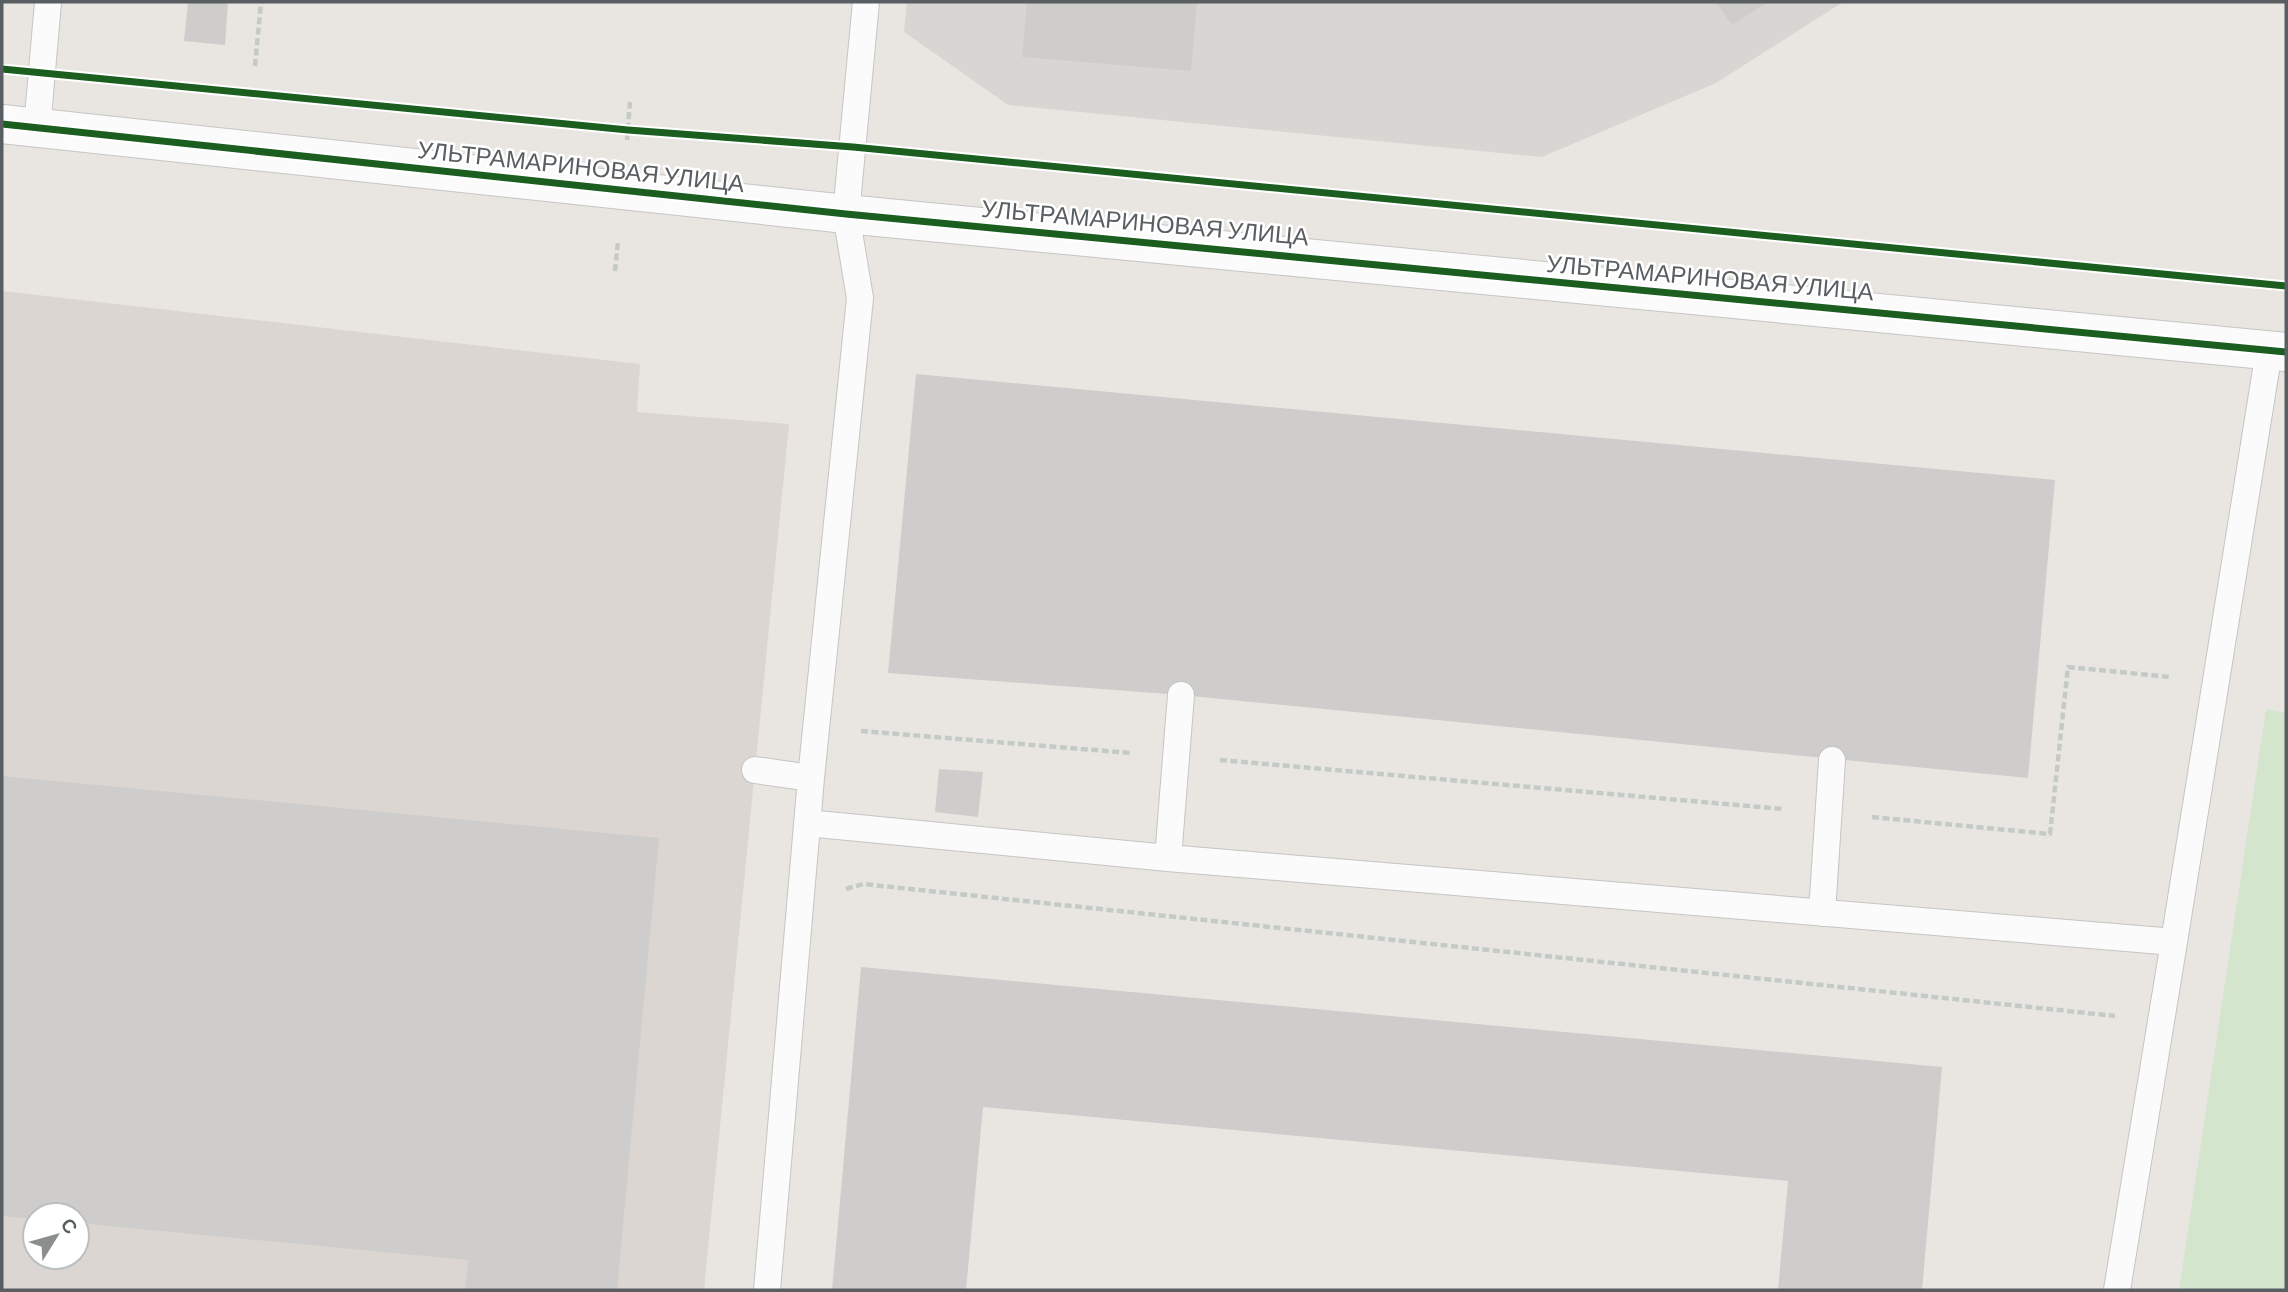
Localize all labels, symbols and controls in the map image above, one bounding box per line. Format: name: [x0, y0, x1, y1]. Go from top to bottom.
street label: УЛЬТРАМАРИНОВАЯ УЛИЦА: [416, 134, 746, 197]
street label: УЛЬТРАМАРИНОВАЯ УЛИЦА: [980, 193, 1310, 250]
street label: УЛЬТРАМАРИНОВАЯ УЛИЦА: [1545, 248, 1875, 305]
north arrow: [21, 1201, 91, 1271]
text: С: [57, 1213, 83, 1238]

